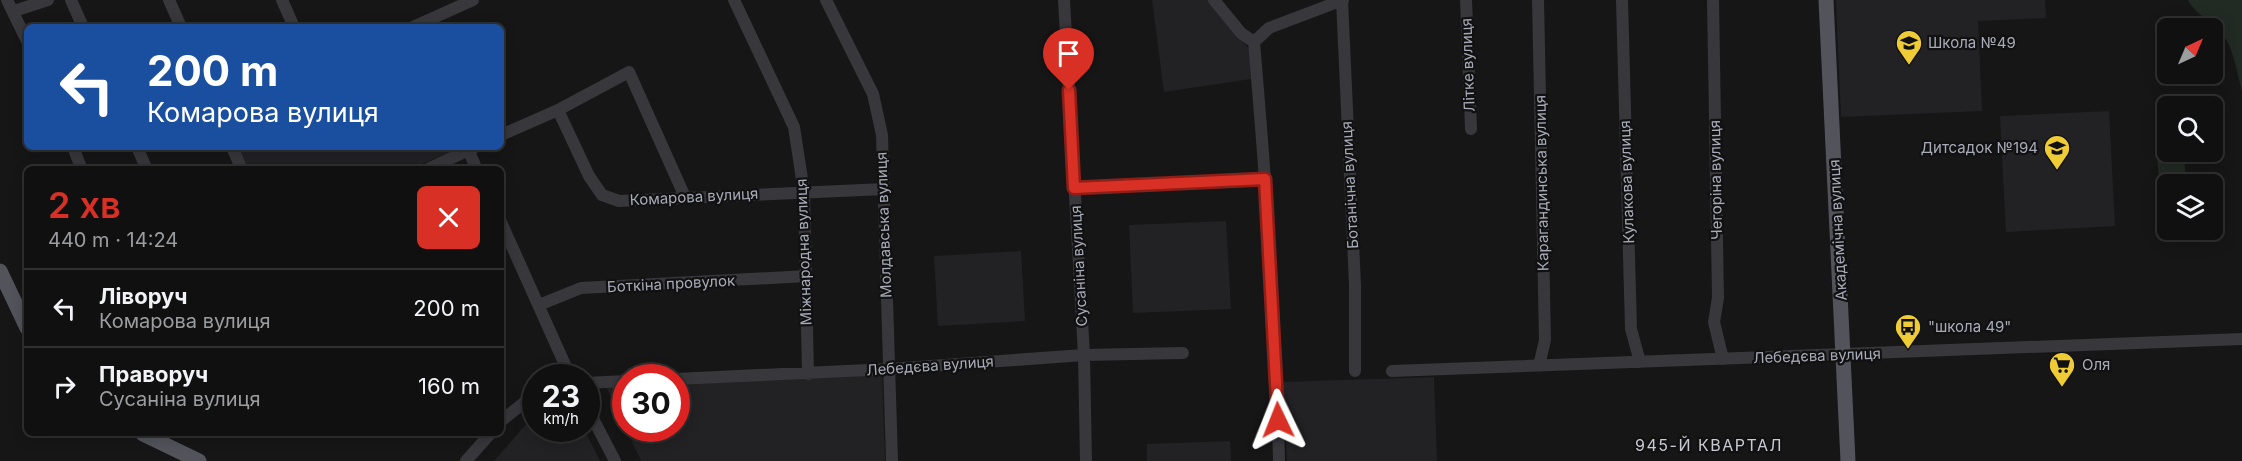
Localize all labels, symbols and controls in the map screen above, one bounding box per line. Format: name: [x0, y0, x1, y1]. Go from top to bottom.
street label: Літке вулиця: [1456, 18, 1479, 112]
north arrow: [2157, 18, 2223, 84]
map controls: [2157, 18, 2223, 240]
pin: [1043, 28, 1094, 90]
school or university icon: Школа №49: [1894, 28, 1924, 66]
place label: Школа №49: [1928, 33, 2016, 52]
icon: arrive: [1052, 37, 1085, 70]
text: 200 m: [147, 45, 278, 96]
icon: left: [48, 48, 126, 126]
street label: Карагандинська вулиця: [1530, 95, 1553, 271]
text: Комарова вулиця: [147, 96, 379, 129]
button: search: [2157, 96, 2223, 162]
street label: Кулакова вулиця: [1615, 120, 1638, 244]
street label: Чегоріна вулиця: [1705, 120, 1726, 240]
street label: Ботанічна вулиця: [1337, 121, 1362, 249]
school or university icon: Дитсадок №194: [2042, 133, 2072, 171]
place label: Дитсадок №194: [1921, 138, 2038, 157]
street label: Молдавська вулиця: [871, 152, 896, 298]
street label: Академічна вулиця: [1824, 159, 1851, 301]
button: layers: [2157, 174, 2223, 240]
street label: Міжнародна вулиця: [791, 178, 816, 326]
text: 2 хв: [48, 183, 121, 227]
street label: Комарова вулиця: [629, 184, 759, 209]
button: close: [417, 186, 480, 249]
street label: Сусаніна вулиця: [1066, 205, 1091, 327]
text: 440 m · 14:24: [48, 228, 178, 252]
street label: Боткіна провулок: [606, 271, 735, 296]
text: Ліворуч: [99, 283, 187, 309]
icon: left: [48, 292, 81, 325]
text: 200 m: [413, 295, 480, 321]
text: Комарова вулиця: [99, 309, 271, 333]
bus stop icon: "школа 49": [1893, 312, 1923, 350]
place label: "школа 49": [1928, 317, 2011, 336]
street label: Лебедєва вулиця: [1753, 344, 1881, 367]
supermarket icon: Оля: [2047, 350, 2077, 388]
street label: Лебедєва вулиця: [866, 352, 994, 379]
place label: Оля: [2082, 355, 2110, 374]
text: Праворуч: [99, 361, 208, 387]
speed limit sign: 30: [612, 364, 690, 442]
icon: right: [48, 370, 81, 403]
text: 160 m: [418, 373, 480, 399]
text: 23: [542, 378, 580, 414]
text: Сусаніна вулиця: [99, 387, 261, 411]
position arrow: [1246, 388, 1310, 452]
text: km/h: [543, 409, 579, 428]
district label: 945-Й КВАРТАЛ: [1635, 435, 1783, 455]

